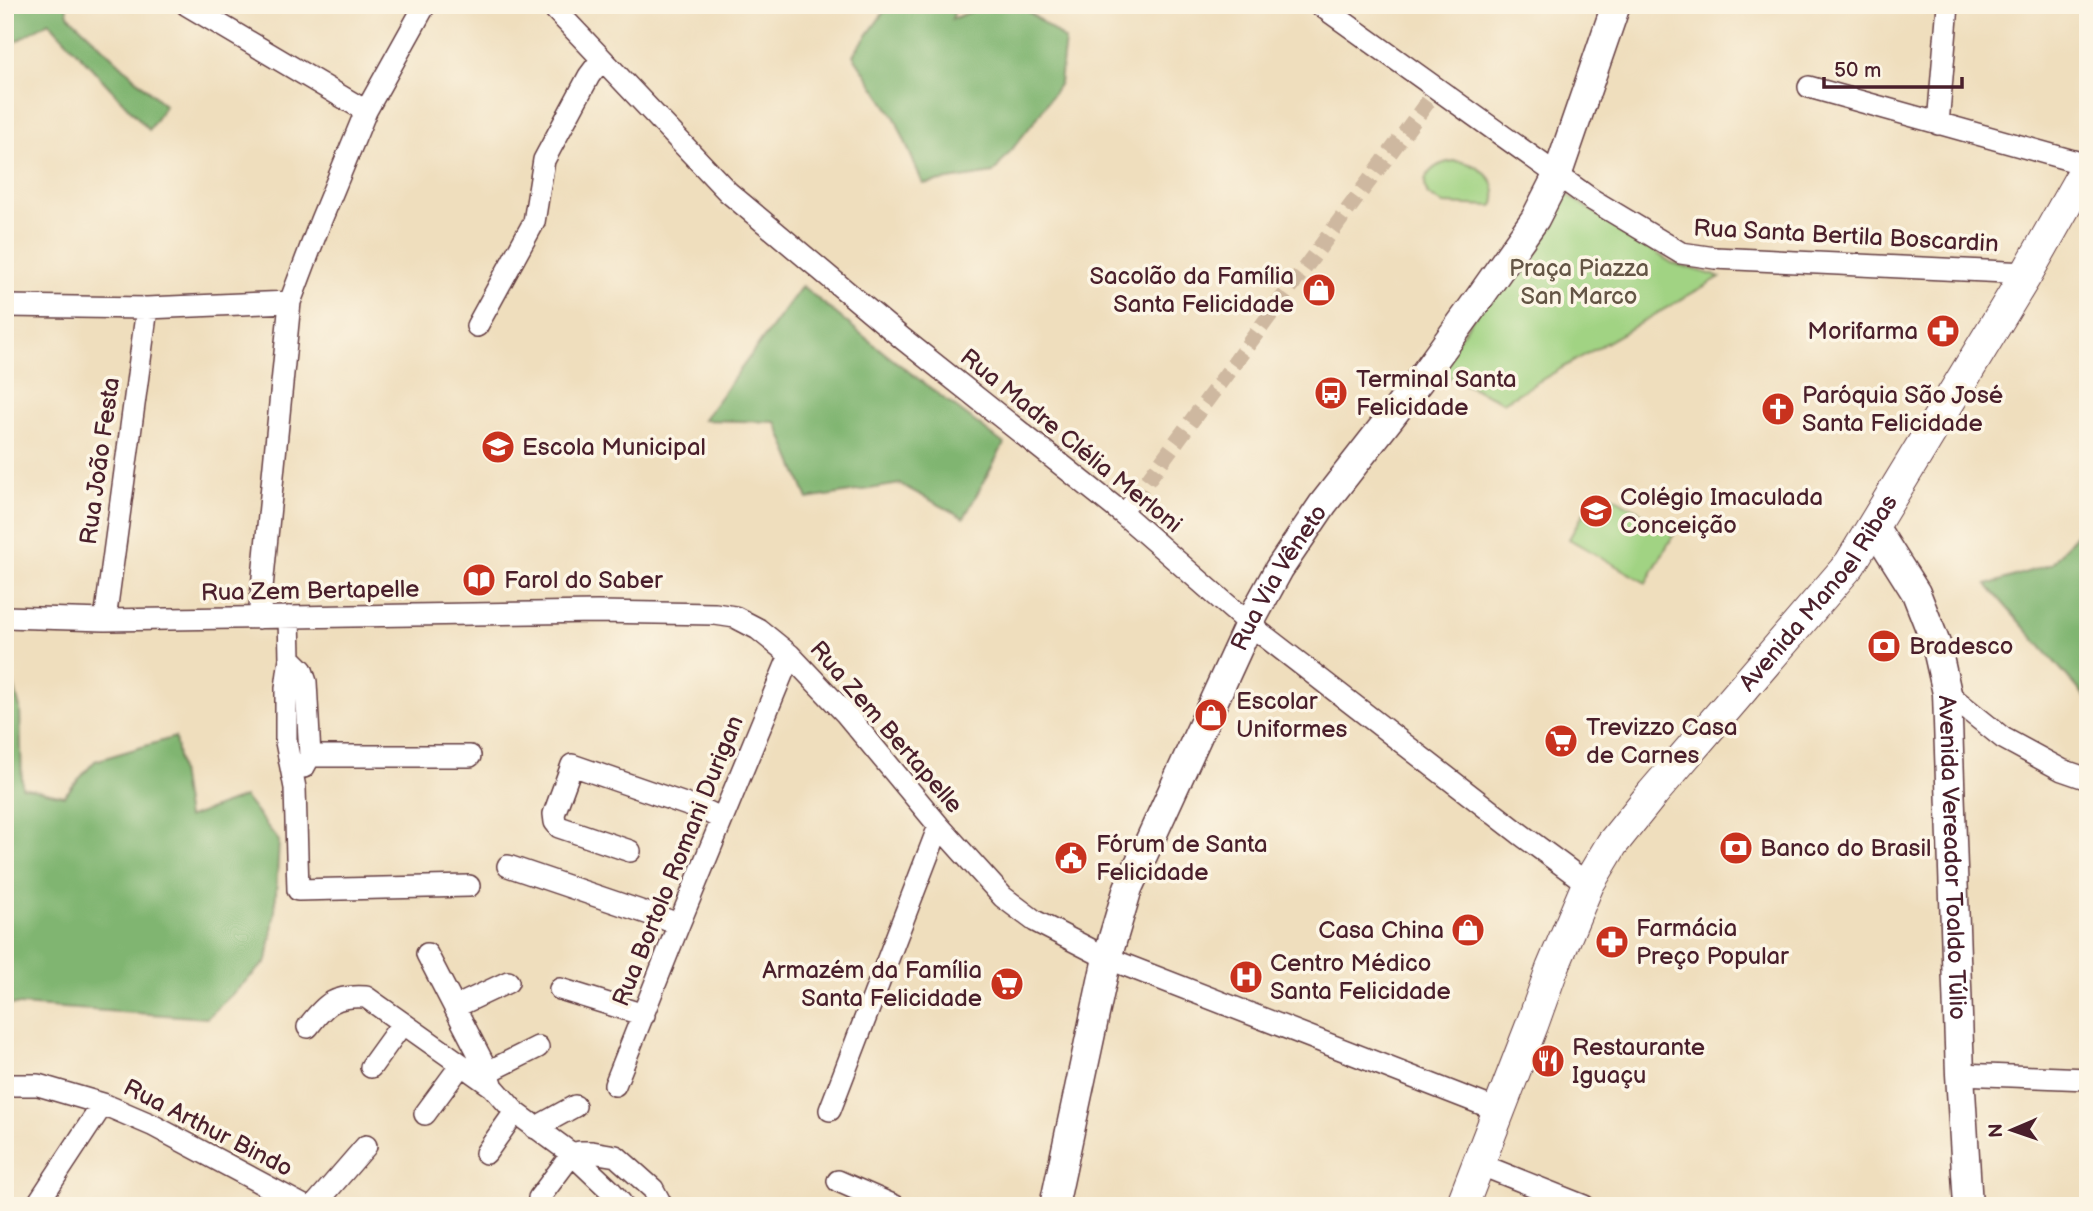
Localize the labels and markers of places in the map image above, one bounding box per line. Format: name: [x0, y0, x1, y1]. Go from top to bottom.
place label: Sacolão da Família Santa Felicidade: [1089, 262, 1294, 319]
shop icon: Sacolão da Família Santa Felicidade: [1300, 271, 1338, 309]
pharmacy icon: Morifarma: [1924, 312, 1962, 350]
place label: Morifarma: [1807, 317, 1918, 346]
place label: Terminal Santa Felicidade: [1356, 365, 1517, 422]
bus stop icon: Terminal Santa Felicidade: [1312, 374, 1350, 412]
place label: Paróquia São José Santa Felicidade: [1802, 381, 2003, 438]
church icon: Paróquia São José Santa Felicidade: [1759, 390, 1797, 428]
school or university icon: Escola Municipal: [479, 428, 517, 466]
place label: Escola Municipal: [522, 433, 706, 462]
place label: Colégio Imaculada Conceição: [1620, 483, 1823, 540]
school or university icon: Colégio Imaculada Conceição: [1577, 492, 1615, 530]
library icon: Farol do Saber: [460, 561, 498, 599]
place label: Farol do Saber: [504, 566, 663, 595]
bank icon: Bradesco: [1865, 627, 1903, 665]
place label: Bradesco: [1909, 632, 2013, 661]
place label: Escolar Uniformes: [1236, 687, 1348, 744]
shop icon: Escolar Uniformes: [1192, 696, 1230, 734]
place label: Trevizzo Casa de Carnes: [1586, 713, 1738, 770]
supermarket icon: Trevizzo Casa de Carnes: [1542, 722, 1580, 760]
bank icon: Banco do Brasil: [1717, 829, 1755, 867]
place label: Fórum de Santa Felicidade: [1096, 830, 1267, 887]
place label: Banco do Brasil: [1760, 834, 1931, 863]
public building icon: Fórum de Santa Felicidade: [1052, 839, 1090, 877]
shop icon: Casa China: [1449, 911, 1487, 949]
place label: Farmácia Preço Popular: [1636, 914, 1789, 971]
place label: Casa China: [1318, 916, 1444, 945]
pharmacy icon: Farmácia Preço Popular: [1593, 923, 1631, 961]
place label: Centro Médico Santa Felicidade: [1270, 949, 1451, 1006]
place label: Armazém da Família Santa Felicidade: [762, 956, 982, 1013]
hospital icon: Centro Médico Santa Felicidade: [1227, 958, 1265, 996]
supermarket icon: Armazém da Família Santa Felicidade: [988, 965, 1026, 1003]
place label: Restaurante Iguaçu: [1572, 1033, 1705, 1090]
restaurant icon: Restaurante Iguaçu: [1529, 1042, 1567, 1080]

